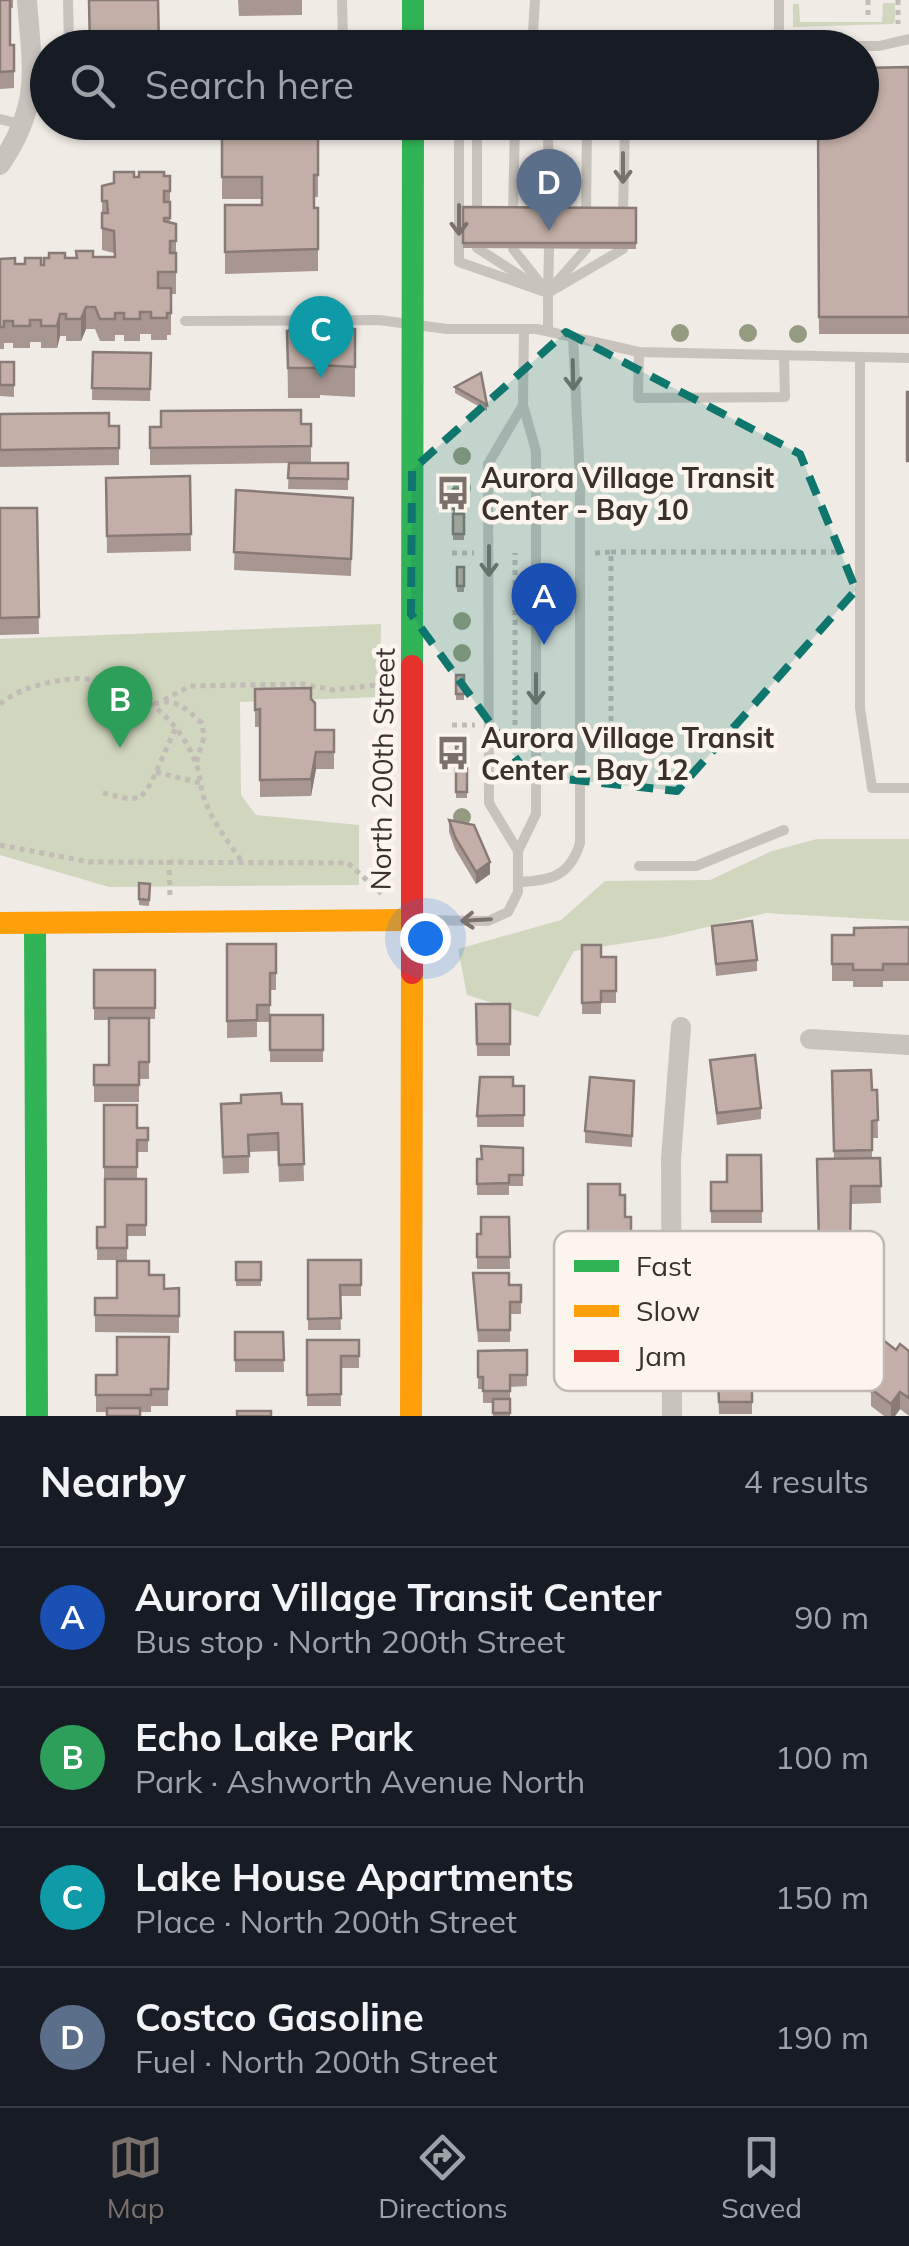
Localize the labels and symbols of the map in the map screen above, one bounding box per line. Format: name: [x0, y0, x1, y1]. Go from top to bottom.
pin: D: [516, 148, 582, 231]
one-way arrow: [614, 152, 632, 184]
one-way arrow: [450, 202, 468, 235]
pin: C: [288, 296, 354, 378]
one-way arrow: [564, 359, 583, 391]
place label: Aurora Village Transit Center - Bay 10: [481, 460, 774, 527]
bus stop icon: Aurora Village Transit Center - Bay 10: [434, 474, 472, 512]
one-way arrow: [480, 544, 498, 577]
pin: A: [512, 562, 576, 645]
street label: North 200th Street: [362, 647, 402, 891]
pin: B: [88, 666, 152, 748]
one-way arrow: [526, 672, 546, 704]
place label: Aurora Village Transit Center - Bay 12: [481, 720, 774, 787]
bus stop icon: Aurora Village Transit Center - Bay 12: [434, 734, 472, 772]
one-way arrow: [461, 911, 493, 930]
your location: [400, 913, 451, 964]
legend: [554, 1231, 884, 1391]
text: Fast: [636, 1248, 692, 1283]
text: Slow: [636, 1293, 700, 1328]
text: Jam: [636, 1338, 687, 1373]

